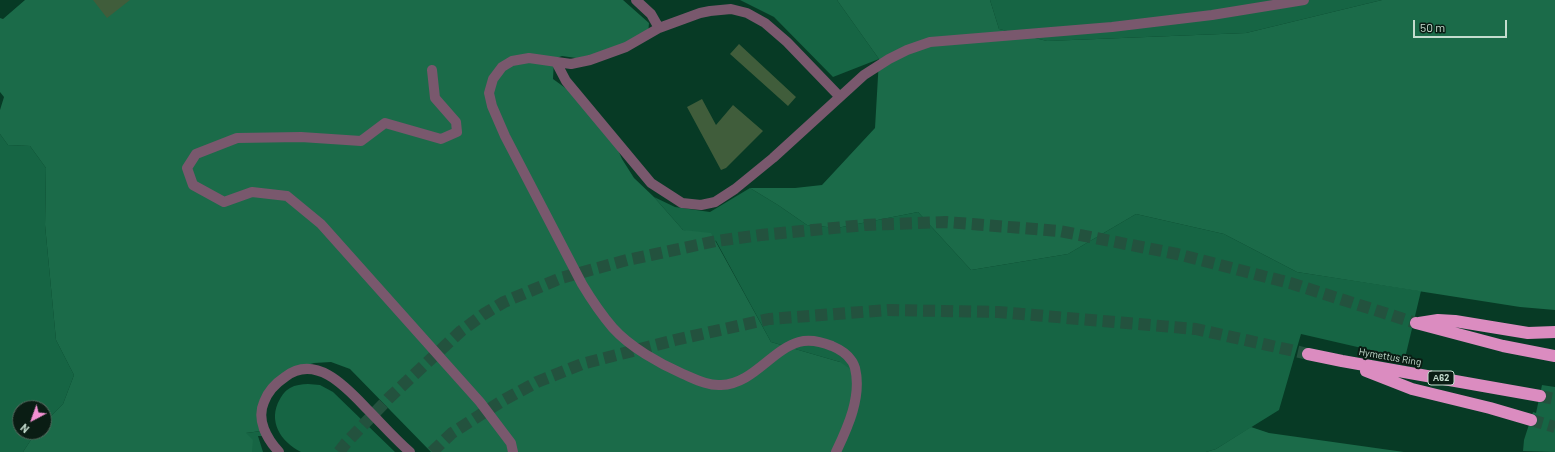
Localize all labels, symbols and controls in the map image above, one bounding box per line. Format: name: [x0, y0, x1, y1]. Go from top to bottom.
scale bar: [1415, 12, 1509, 38]
text: 50 m: [1420, 20, 1445, 34]
street label: Hymettus Ring: [1358, 346, 1422, 368]
road number: Α62: [1428, 371, 1454, 385]
north arrow: [12, 400, 52, 440]
text: N: [17, 421, 31, 436]

